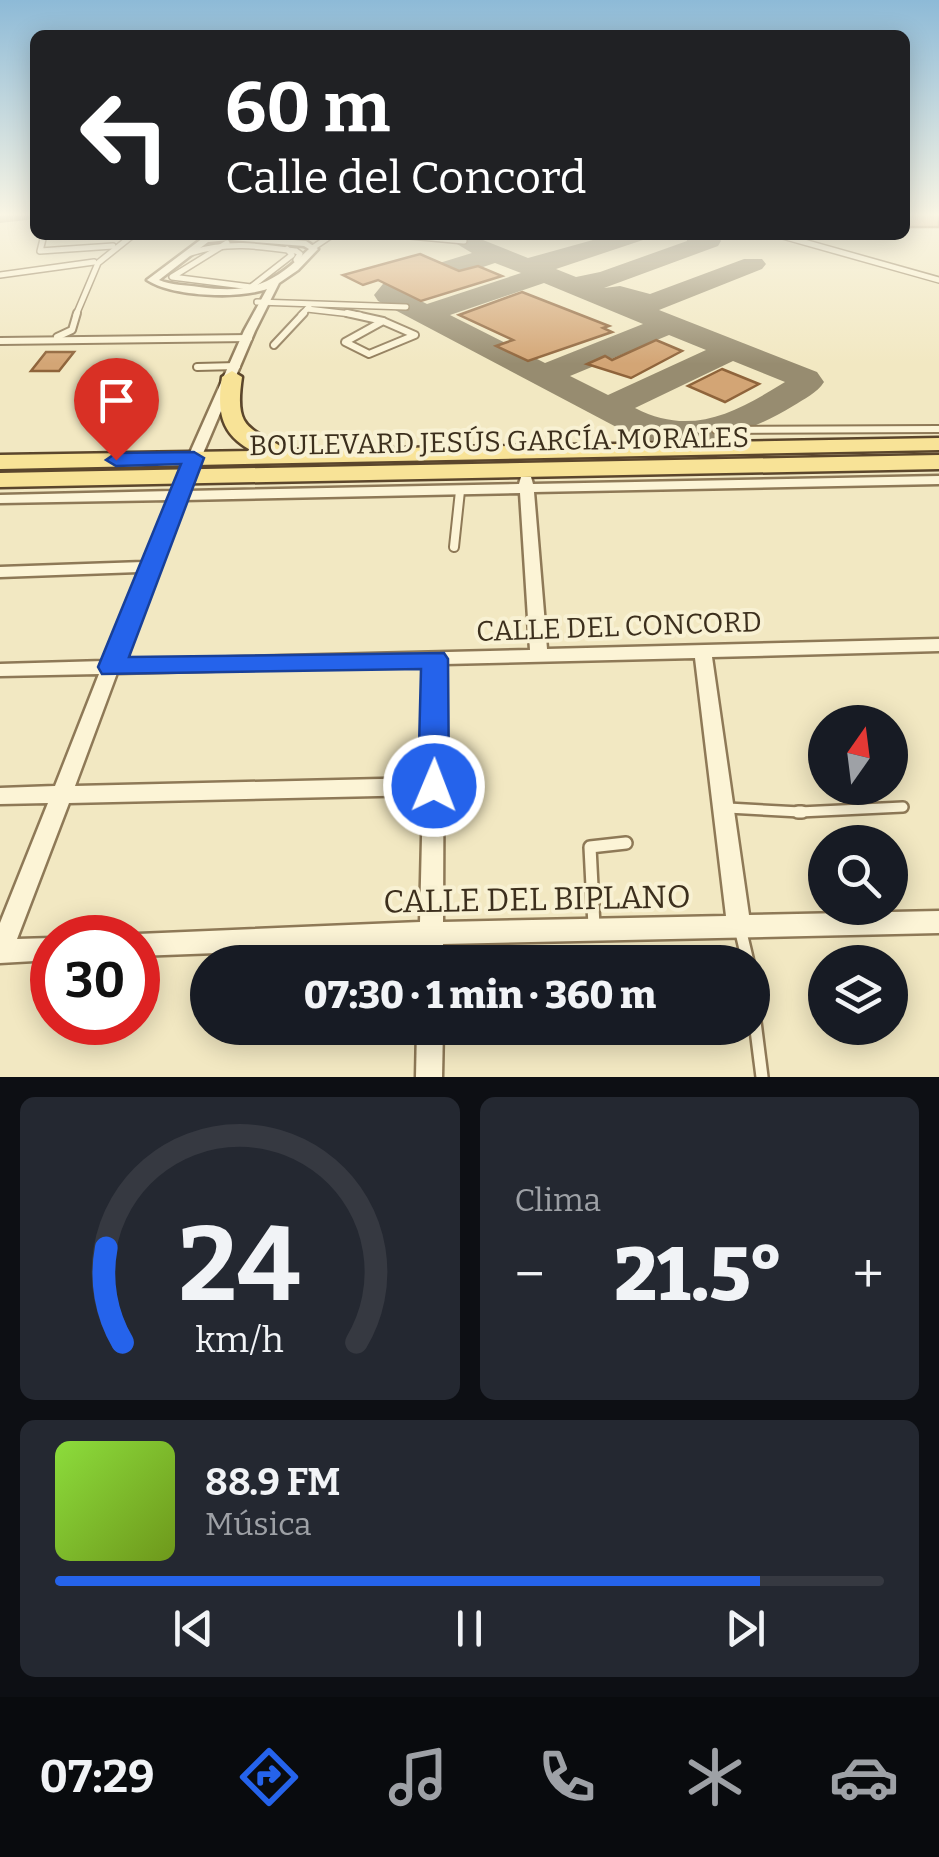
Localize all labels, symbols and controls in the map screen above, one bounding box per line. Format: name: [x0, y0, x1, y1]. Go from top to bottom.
text: 60 m: [225, 66, 390, 150]
icon: left: [60, 70, 190, 200]
text: Calle del Concord: [225, 151, 586, 205]
pin: [74, 358, 159, 461]
icon: arrive: [89, 373, 144, 428]
street label: BOULEVARD JESÚS GARCÍA MORALES: [249, 420, 749, 462]
street label: CALLE DEL CONCORD: [476, 605, 762, 648]
north arrow: [808, 705, 908, 805]
map controls: [808, 705, 908, 1045]
position arrow: [382, 734, 486, 838]
button: search: [808, 825, 908, 925]
street label: CALLE DEL BIPLANO: [383, 877, 691, 921]
speed limit sign: 30: [30, 915, 160, 1045]
button: layers: [808, 945, 908, 1045]
text: 07:30 · 1 min · 360 m: [304, 972, 656, 1018]
text: Clima: [515, 1181, 601, 1219]
text: 24: [179, 1203, 301, 1328]
text: 21.5°: [614, 1230, 783, 1320]
text: −: [515, 1242, 545, 1308]
text: +: [853, 1242, 884, 1308]
text: km/h: [196, 1319, 284, 1361]
text: 88.9 FM: [205, 1459, 341, 1505]
text: Música: [205, 1505, 312, 1543]
icon: previous: [166, 1601, 221, 1656]
icon: pause: [442, 1601, 497, 1656]
icon: next: [718, 1601, 773, 1656]
icon: directions: [234, 1742, 304, 1812]
icon: music: [383, 1742, 453, 1812]
icon: phone: [532, 1742, 602, 1812]
icon: climate: [680, 1742, 750, 1812]
icon: car: [829, 1742, 899, 1812]
text: 07:29: [39, 1750, 155, 1804]

